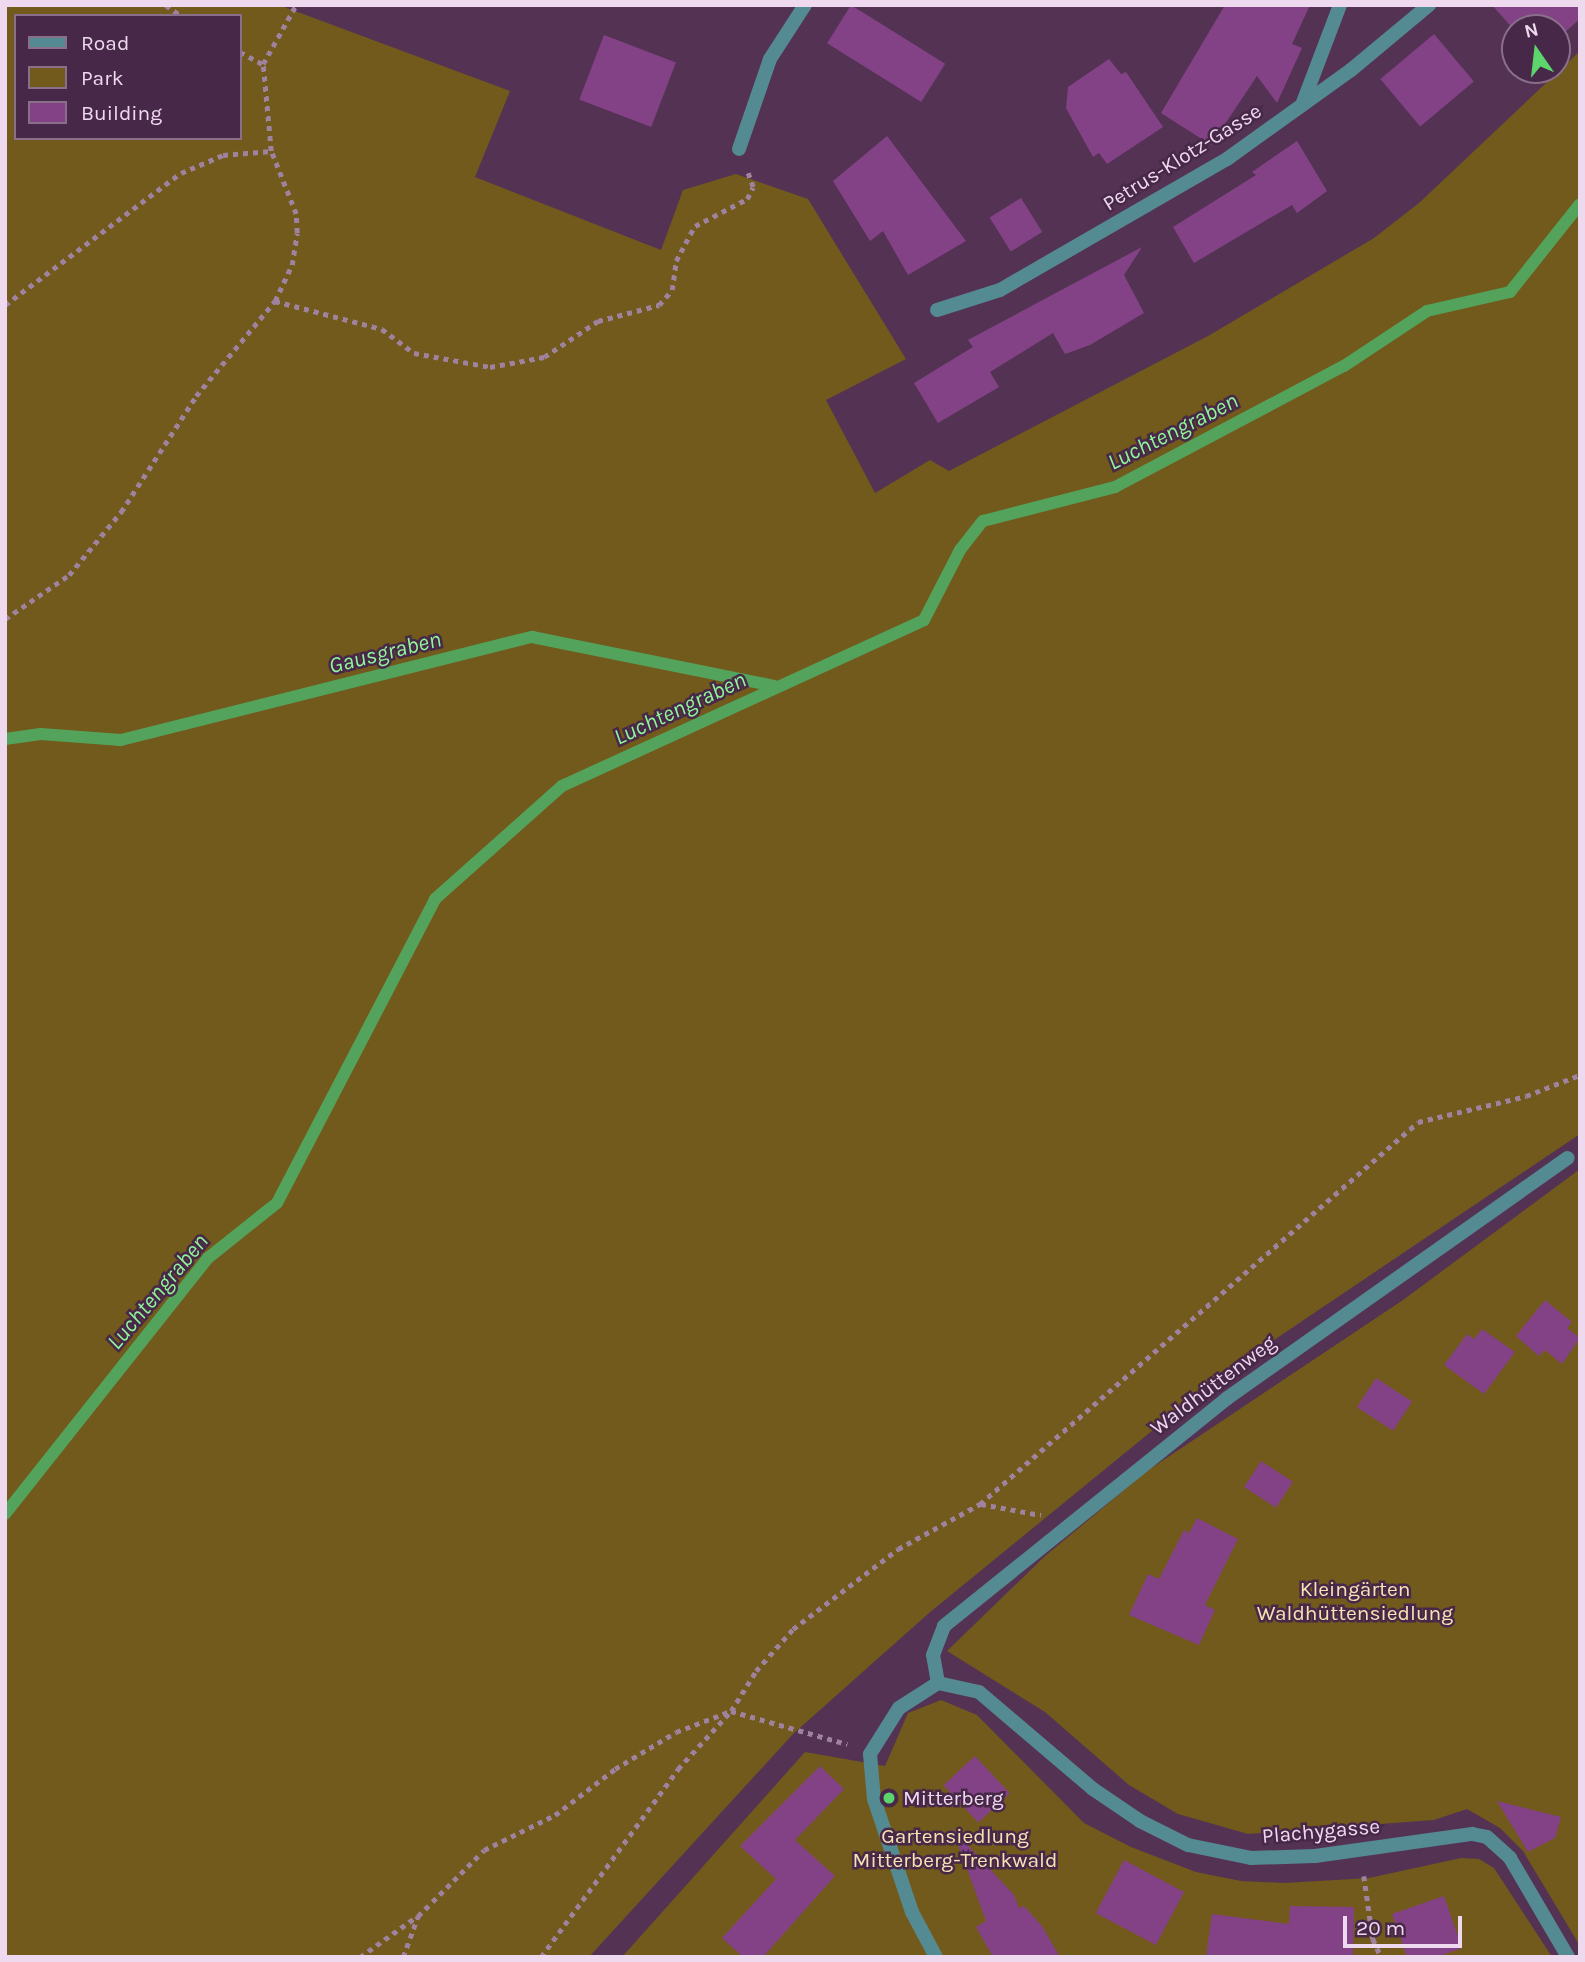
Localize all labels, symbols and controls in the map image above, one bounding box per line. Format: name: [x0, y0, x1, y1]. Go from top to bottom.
legend: [14, 14, 242, 140]
north arrow: [1501, 14, 1571, 84]
text: N: [1522, 18, 1541, 43]
text: Road: [81, 31, 129, 55]
text: Park: [81, 66, 124, 90]
street label: Petrus-Klotz-Gasse: [1098, 98, 1266, 216]
text: Building: [81, 101, 162, 125]
water label: Luchtengraben: [1103, 387, 1243, 477]
water label: Gausgraben: [326, 626, 444, 680]
water label: Luchtengraben: [610, 666, 750, 752]
water label: Luchtengraben: [102, 1228, 214, 1356]
street label: Waldhüttenweg: [1145, 1330, 1281, 1440]
park label: Kleingärten Waldhüttensiedlung: [1257, 1576, 1453, 1626]
place label: Mitterberg: [903, 1785, 1004, 1811]
marker: Mitterberg: [881, 1790, 897, 1806]
street label: Plachygasse: [1261, 1813, 1381, 1849]
park label: Gartensiedlung Mitterberg-Trenkwald: [853, 1823, 1057, 1873]
scale bar: [1347, 1902, 1466, 1946]
text: 20 m: [1356, 1916, 1405, 1940]

